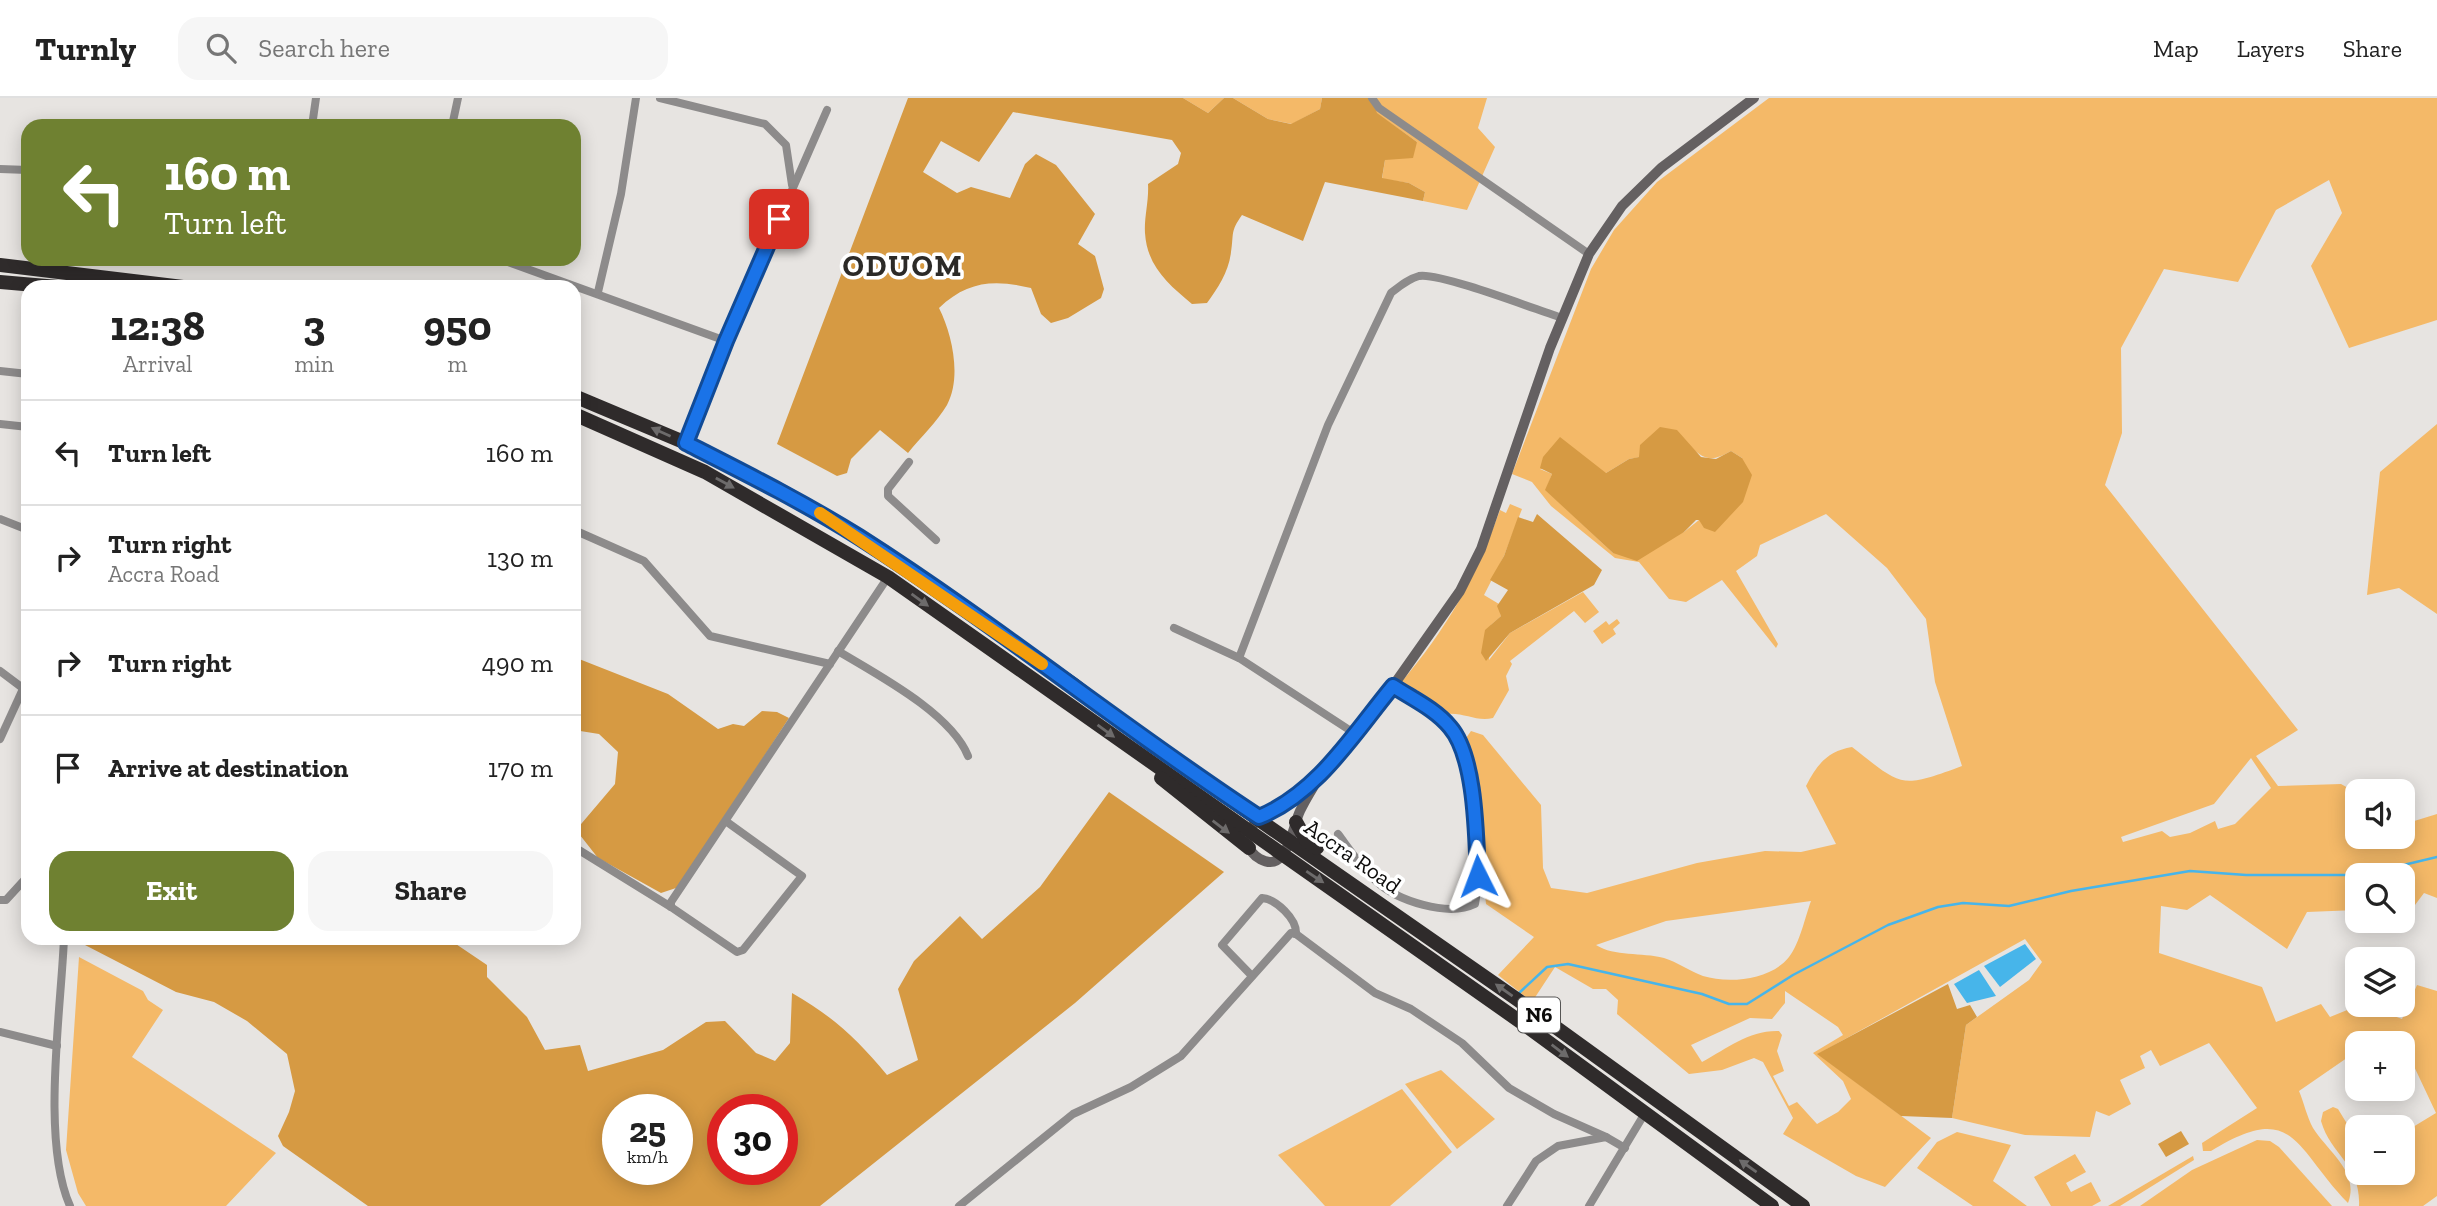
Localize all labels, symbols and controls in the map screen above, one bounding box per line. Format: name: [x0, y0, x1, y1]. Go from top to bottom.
search box: [178, 17, 668, 80]
text: Turnly: [35, 29, 136, 68]
icon: search: [202, 29, 240, 67]
text: Search here: [258, 32, 390, 64]
text: Map: [2153, 34, 2199, 63]
text: Layers: [2237, 34, 2305, 63]
text: Share: [2343, 34, 2402, 63]
text: 160 m: [164, 144, 290, 203]
icon: left: [49, 147, 140, 238]
pin: [749, 189, 809, 249]
icon: arrive: [760, 200, 798, 238]
text: Turn left: [164, 204, 286, 242]
district label: ODUOM: [842, 248, 964, 284]
text: 12:38: [110, 300, 205, 351]
text: 3: [303, 300, 325, 351]
text: 950: [423, 300, 492, 351]
text: Arrival: [123, 350, 192, 378]
text: min: [294, 350, 334, 378]
text: m: [448, 350, 467, 378]
one-way arrow: [651, 426, 672, 437]
icon: left: [49, 434, 87, 472]
text: Turn left: [108, 437, 211, 469]
text: 160 m: [486, 437, 553, 469]
one-way arrow: [715, 477, 735, 489]
text: Turn right: [108, 528, 231, 560]
icon: right: [49, 539, 87, 577]
text: 130 m: [487, 542, 553, 574]
text: Accra Road: [108, 560, 219, 588]
one-way arrow: [911, 593, 929, 607]
icon: right: [49, 644, 87, 682]
text: Turn right: [108, 647, 231, 679]
text: 490 m: [482, 647, 553, 679]
one-way arrow: [1096, 724, 1115, 738]
icon: arrive: [49, 749, 87, 787]
text: Arrive at destination: [108, 752, 348, 784]
text: 170 m: [488, 752, 553, 784]
map controls: [2345, 779, 2415, 1185]
button: sound: [2345, 779, 2415, 849]
street label: Accra Road: [1299, 813, 1407, 900]
one-way arrow: [1212, 820, 1230, 834]
position arrow: [1441, 839, 1515, 913]
button: Exit: [49, 851, 294, 931]
button: Share: [308, 851, 553, 931]
button: search: [2345, 863, 2415, 933]
one-way arrow: [1306, 870, 1324, 884]
button: layers: [2345, 947, 2415, 1017]
one-way arrow: [1495, 983, 1513, 997]
road number: N6: [1518, 998, 1560, 1032]
button: +: [2345, 1031, 2415, 1101]
one-way arrow: [1551, 1044, 1569, 1059]
speed limit sign: 30: [707, 1094, 798, 1185]
text: 25: [629, 1109, 666, 1151]
button: −: [2345, 1115, 2415, 1185]
text: km/h: [627, 1146, 668, 1168]
one-way arrow: [1739, 1159, 1757, 1173]

